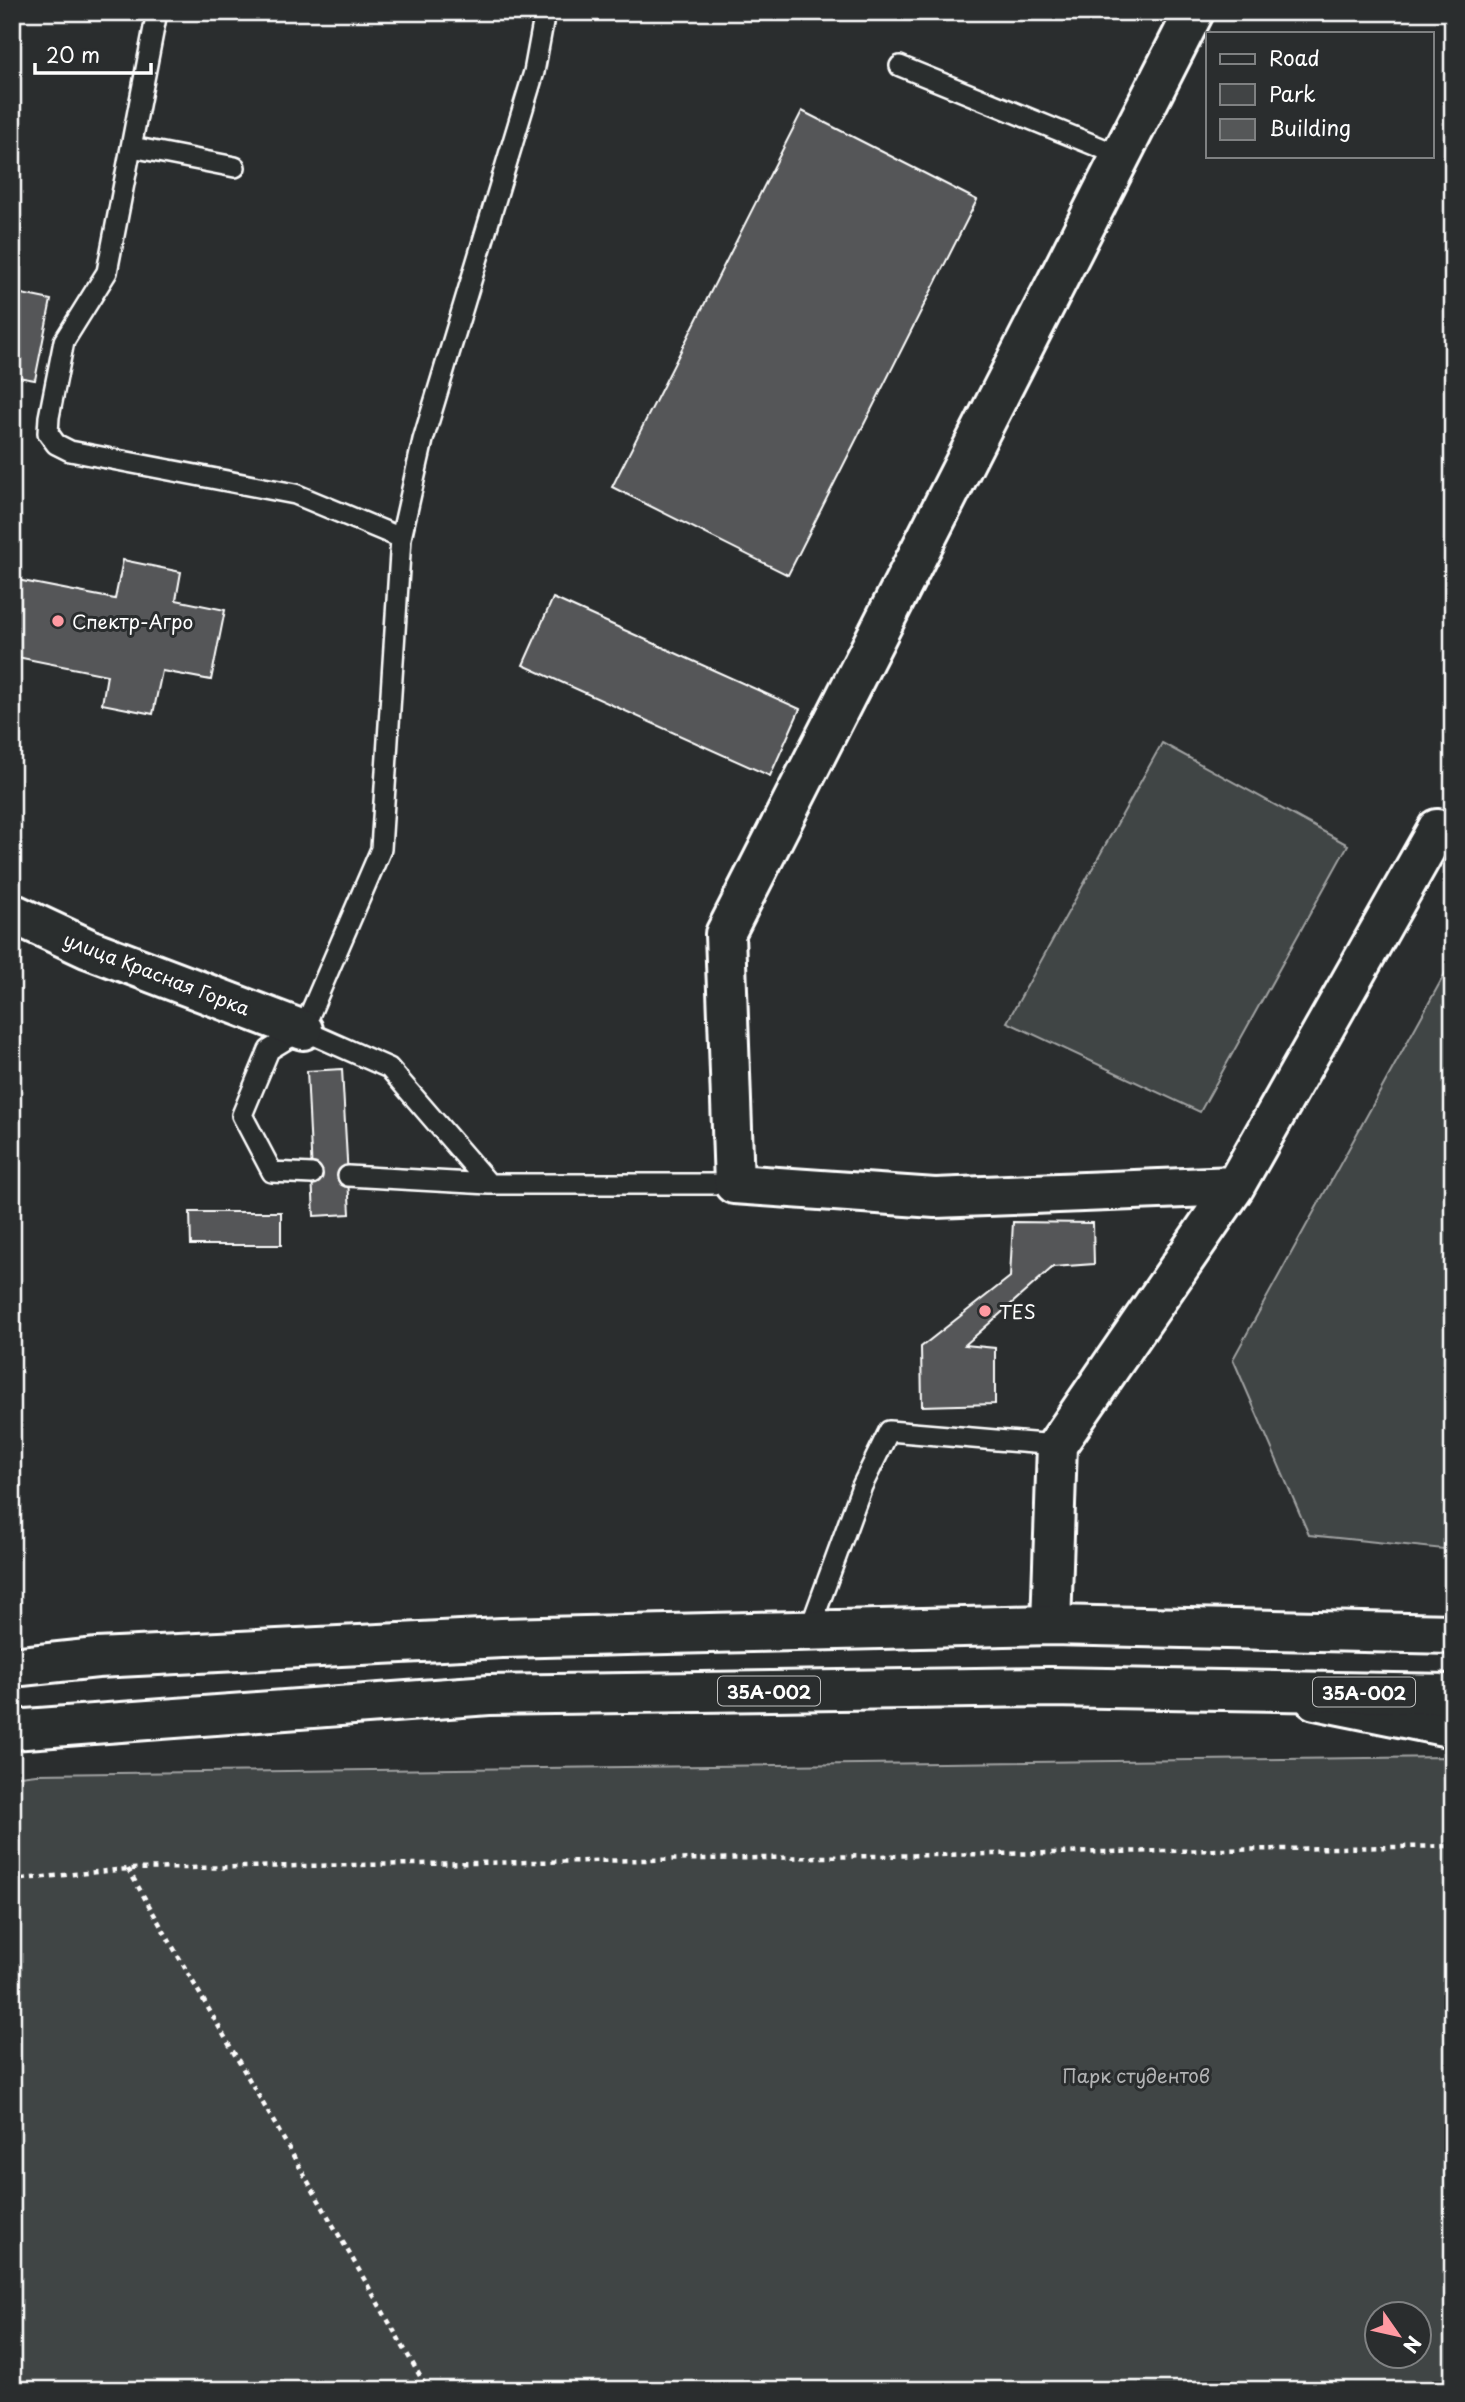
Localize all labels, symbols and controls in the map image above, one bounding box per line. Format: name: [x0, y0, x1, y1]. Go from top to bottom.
scale bar: [35, 32, 150, 76]
legend: [1206, 32, 1434, 158]
text: 20 m: [46, 38, 100, 70]
text: Road: [1269, 41, 1320, 73]
text: Park: [1269, 77, 1316, 109]
text: Building: [1269, 111, 1351, 143]
place label: Спектр-Агро: [72, 607, 193, 635]
marker: Спектр-Агро: [50, 613, 66, 629]
street label: улица Красная Горка: [60, 925, 254, 1022]
place label: TES: [999, 1297, 1036, 1325]
marker: TES: [977, 1303, 993, 1319]
road number: 35А-002: [718, 1676, 820, 1706]
road number: 35А-002: [1313, 1678, 1415, 1707]
park label: Парк студентов: [1062, 2061, 1210, 2089]
north arrow: [1364, 2300, 1434, 2370]
text: N: [1397, 2331, 1429, 2359]

